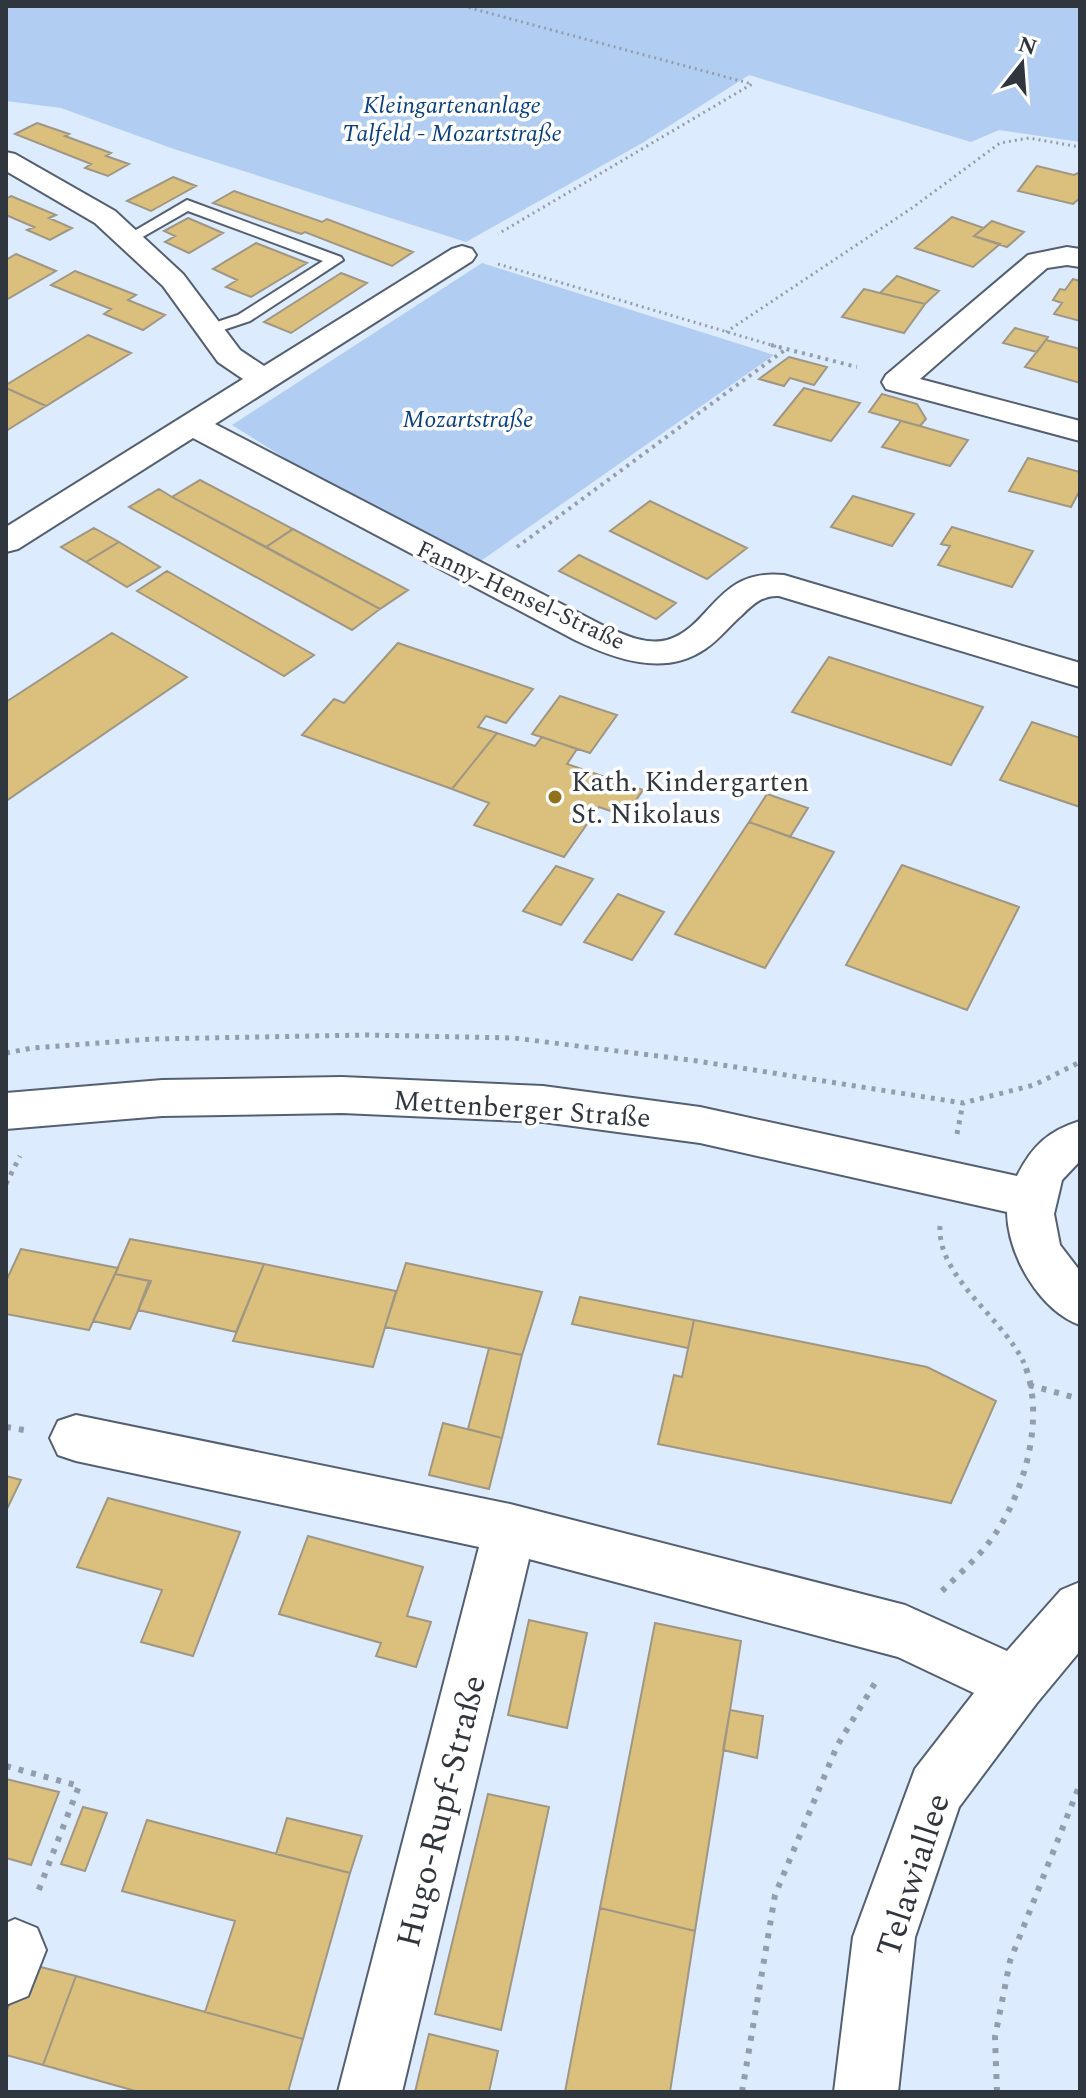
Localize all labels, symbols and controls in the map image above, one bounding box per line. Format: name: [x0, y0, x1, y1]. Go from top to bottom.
north arrow: [982, 24, 1062, 104]
text: N: [1014, 28, 1041, 65]
park label: Kleingartenanlage Talfeld - Mozartstraße: [342, 88, 562, 152]
park label: Mozartstraße: [403, 402, 533, 438]
street label: Fanny-Hensel-Straße: [410, 532, 631, 660]
place label: Kath. Kindergarten St. Nikolaus: [571, 761, 809, 836]
marker: Kath. Kindergarten St. Nikolaus: [546, 788, 564, 806]
street label: Mettenberger Straße: [392, 1079, 652, 1140]
street label: Hugo-Rupf-Straße: [383, 1670, 501, 1953]
street label: Telawiallee: [863, 1787, 965, 1964]

